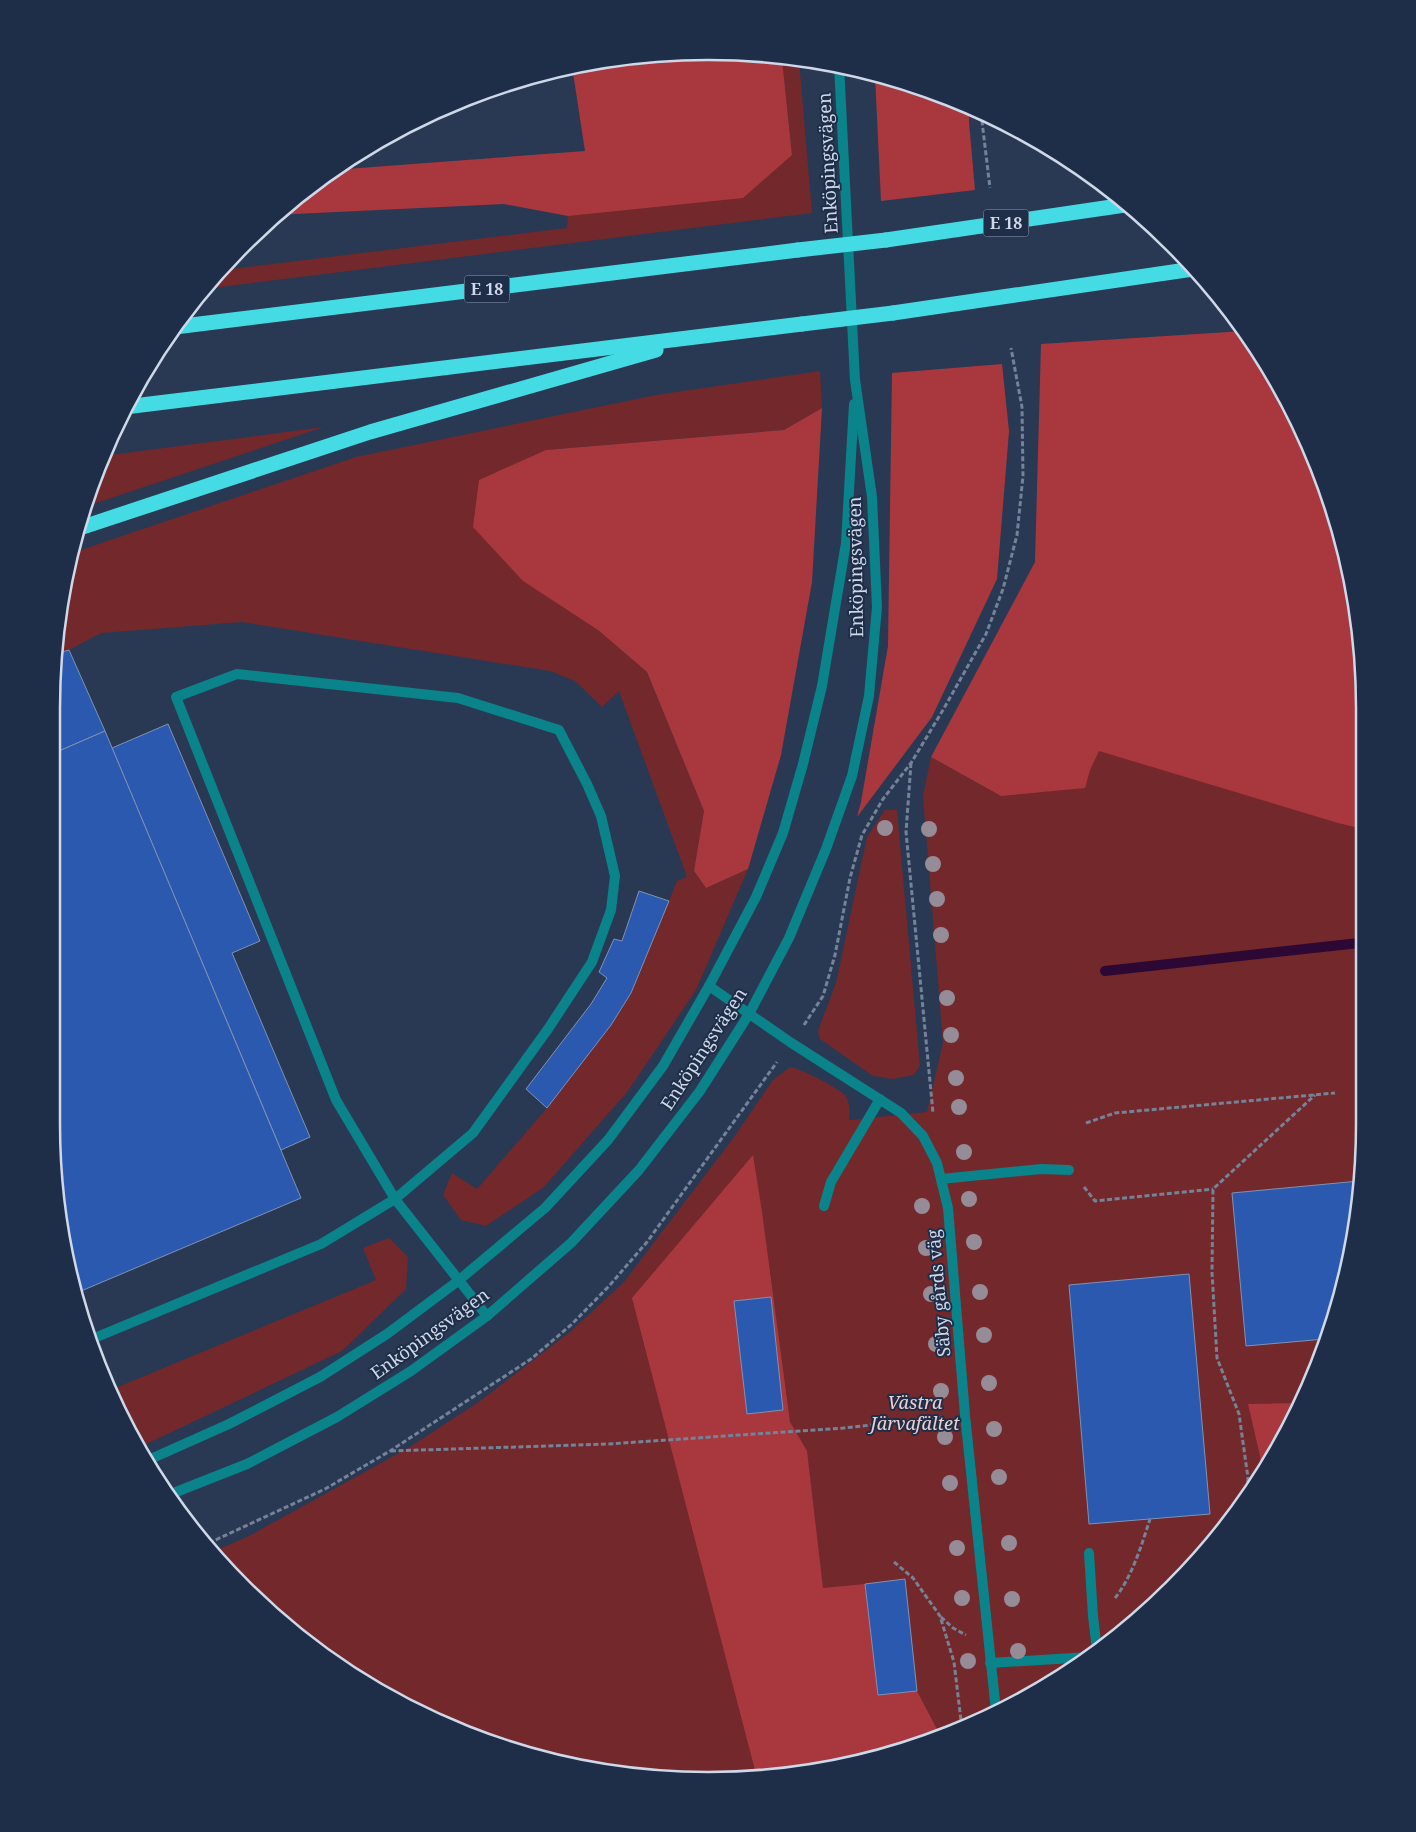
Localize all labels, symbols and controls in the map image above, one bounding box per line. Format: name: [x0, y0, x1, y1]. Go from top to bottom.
street label: Enköpingsvägen: [811, 92, 843, 234]
road number: E 18: [984, 210, 1028, 237]
road number: E 18: [464, 276, 510, 302]
street label: Enköpingsvägen: [842, 496, 868, 638]
street label: Enköpingsvägen: [655, 982, 752, 1114]
street label: Säby gårds väg: [920, 1228, 956, 1358]
street label: Enköpingsvägen: [365, 1282, 494, 1384]
park label: Västra Järvafältet: [867, 1390, 960, 1435]

